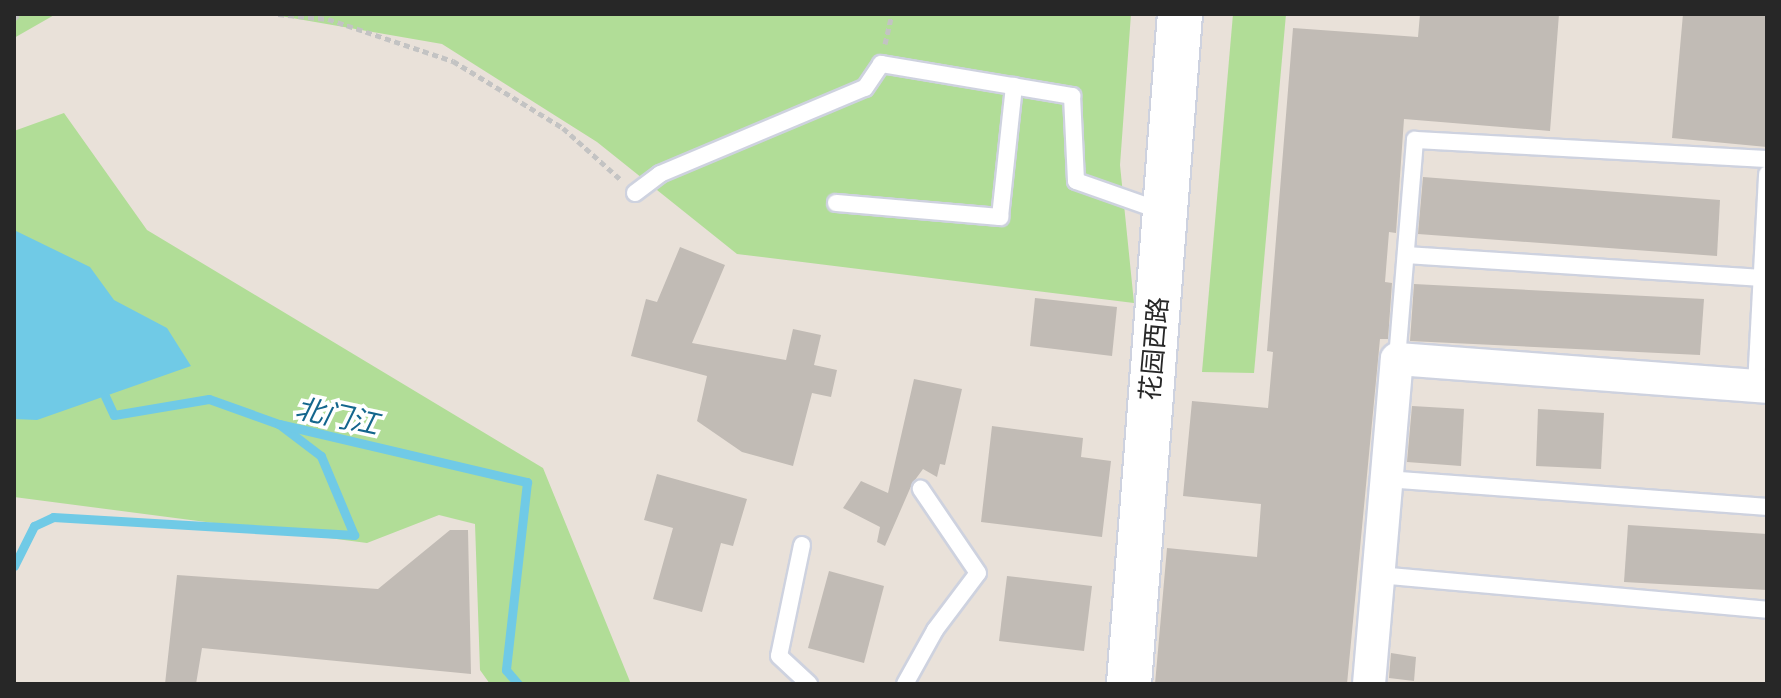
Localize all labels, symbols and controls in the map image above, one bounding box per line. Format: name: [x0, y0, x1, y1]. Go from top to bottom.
street label: 花园西路: [1135, 296, 1175, 402]
water label: 北门江: [292, 392, 382, 442]

